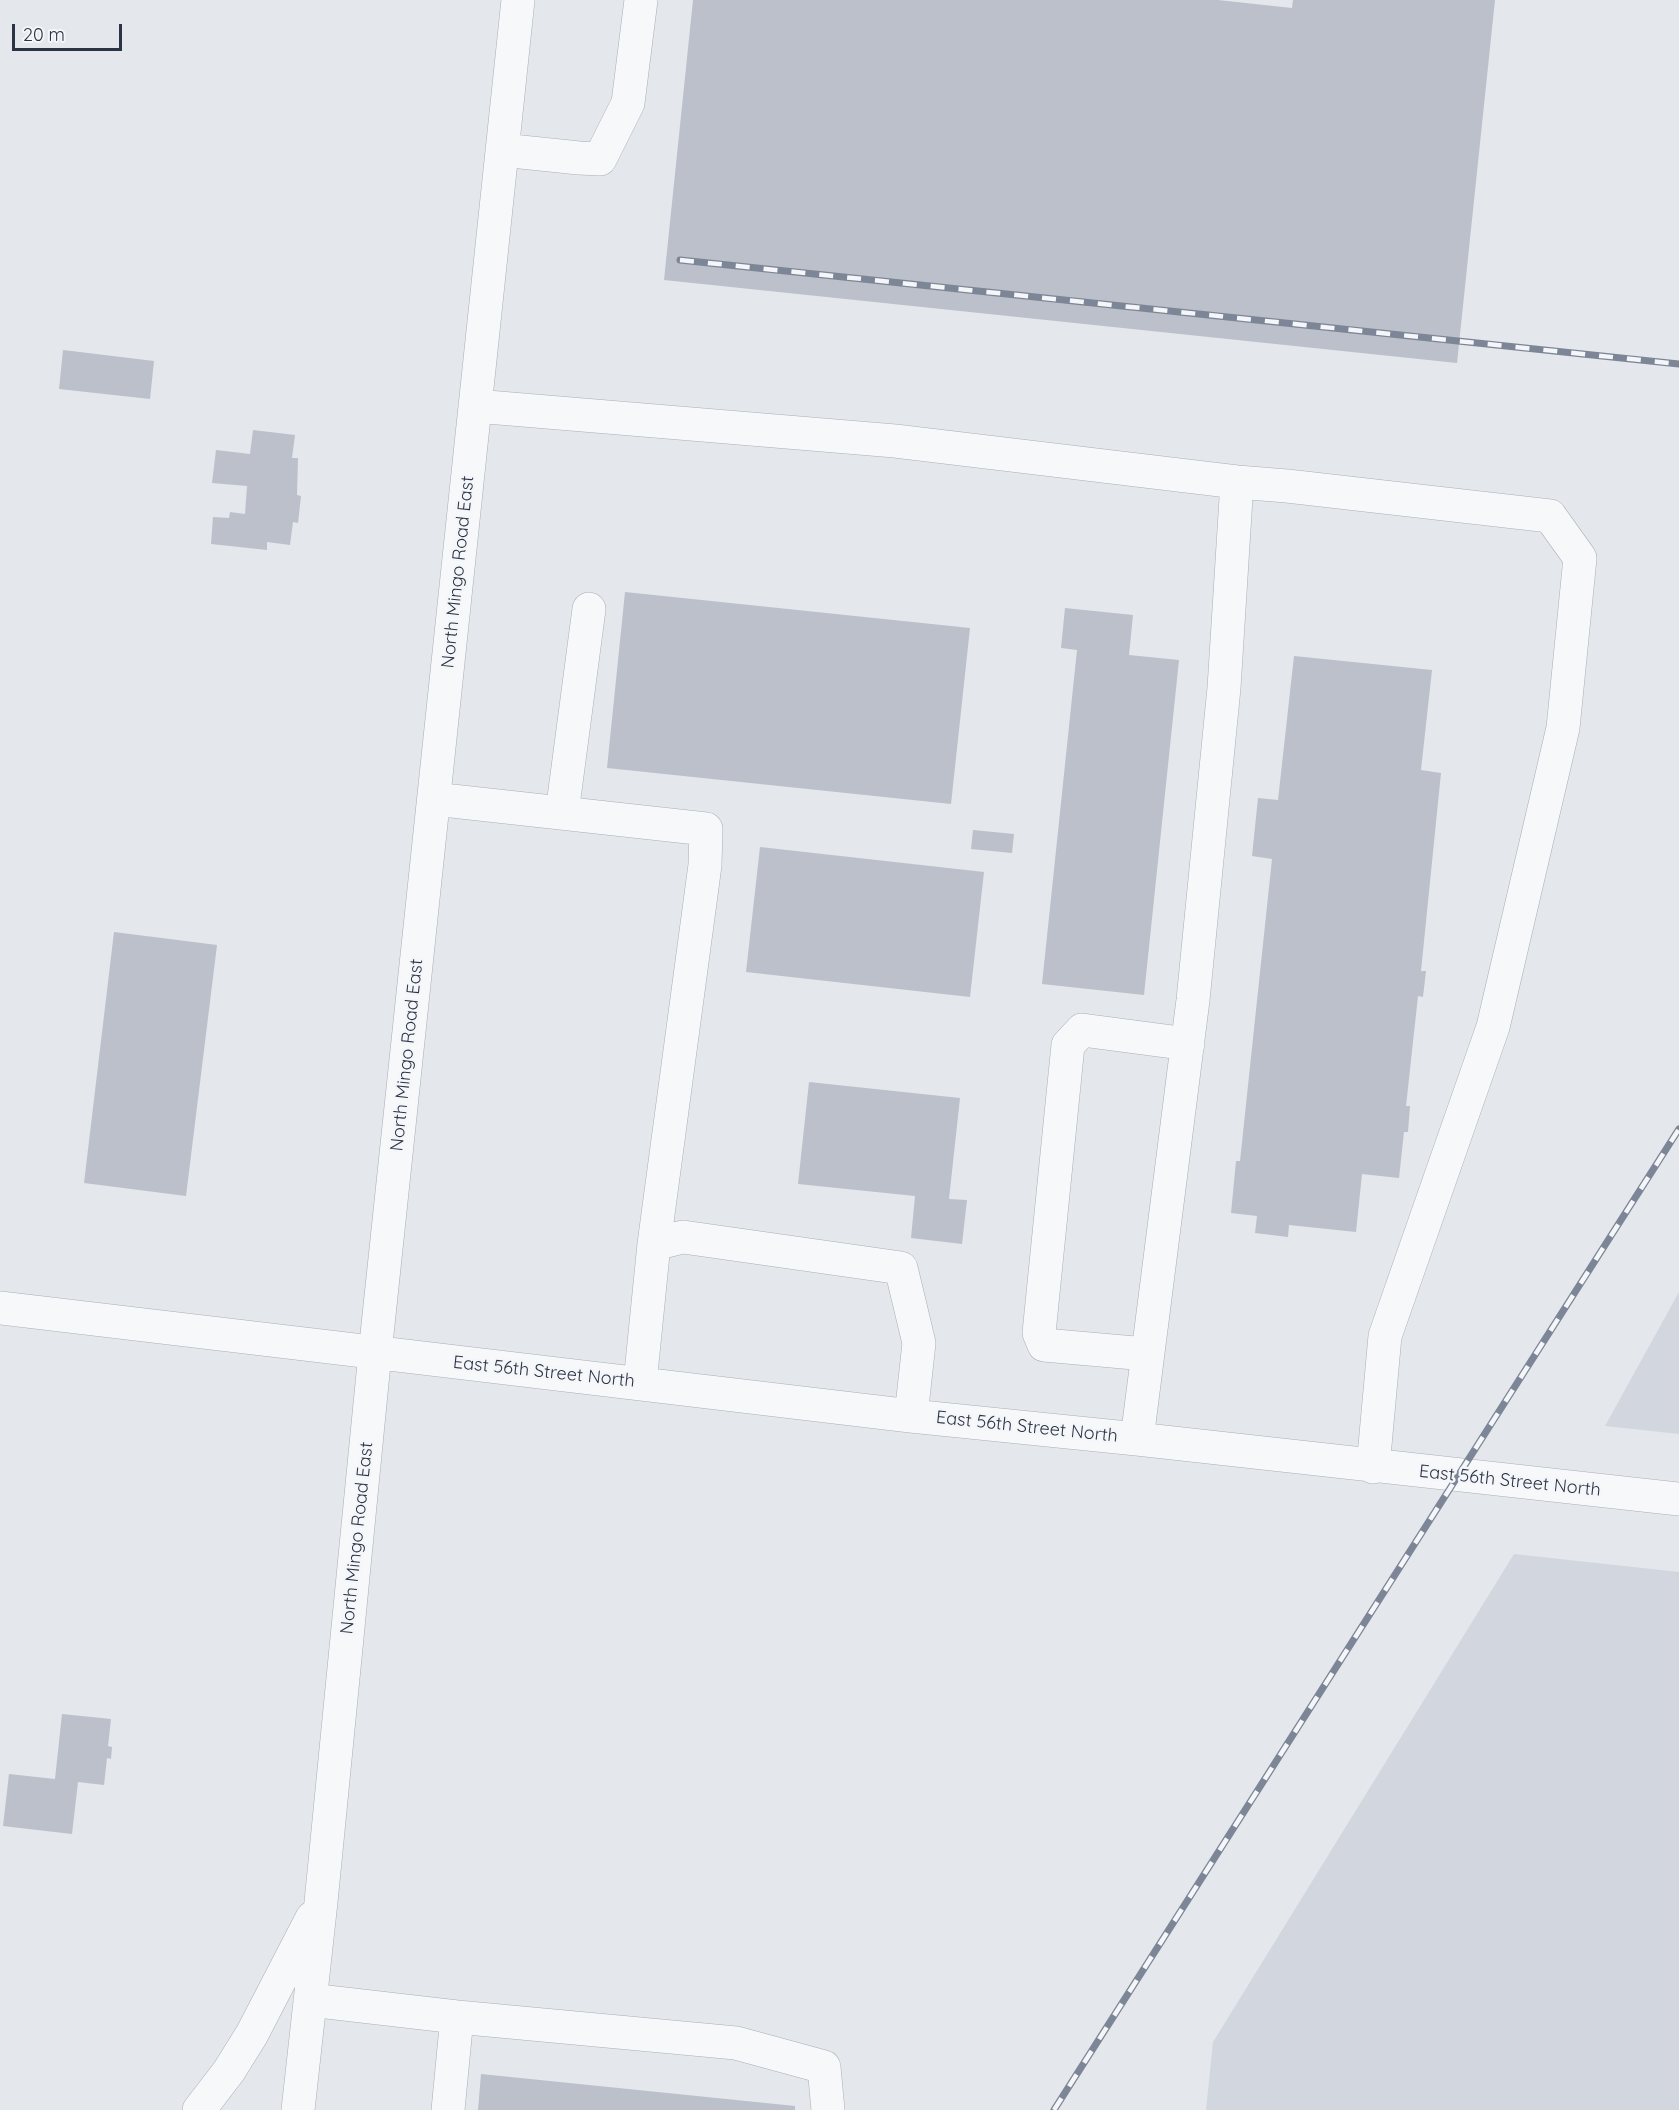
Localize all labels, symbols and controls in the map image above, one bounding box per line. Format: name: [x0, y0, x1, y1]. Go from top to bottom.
scale bar: [15, 12, 124, 50]
text: 20 m: [23, 23, 65, 46]
street label: North Mingo Road East: [437, 475, 479, 669]
street label: North Mingo Road East: [386, 958, 428, 1152]
street label: East 56th Street North: [452, 1352, 636, 1392]
street label: East 56th Street North: [935, 1407, 1119, 1447]
street label: North Mingo Road East: [336, 1441, 378, 1635]
street label: East 56th Street North: [1418, 1461, 1602, 1501]

